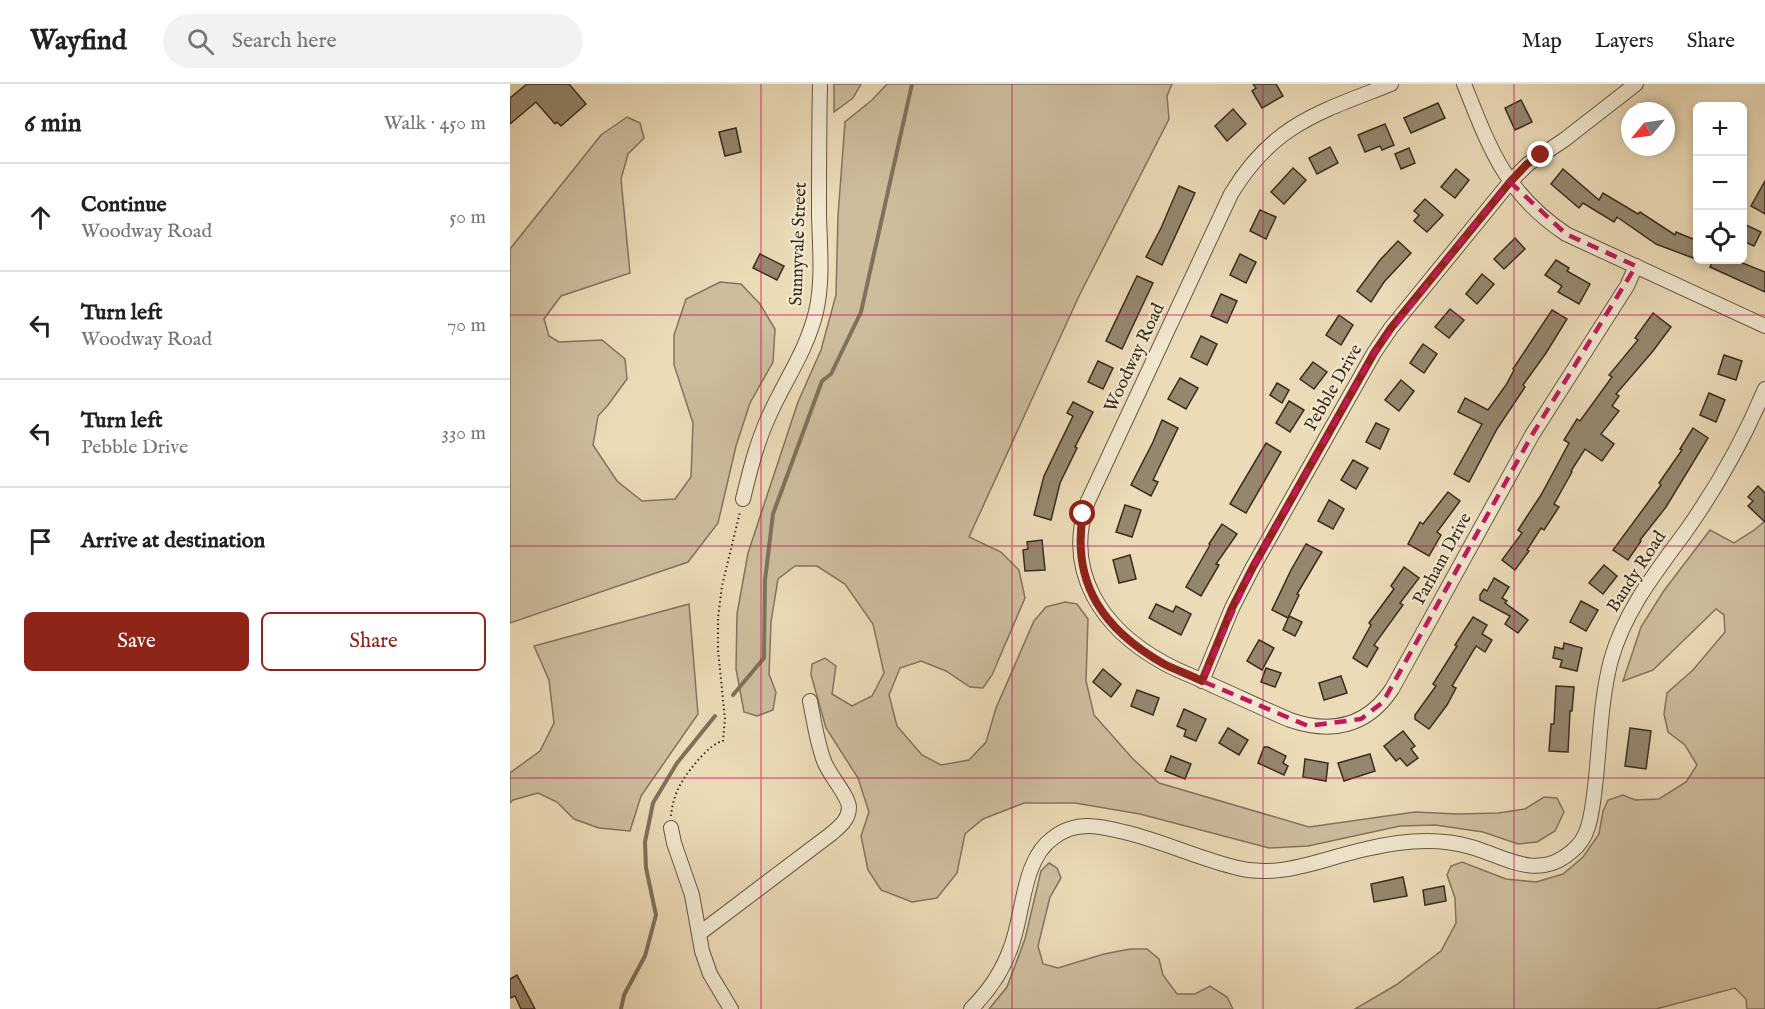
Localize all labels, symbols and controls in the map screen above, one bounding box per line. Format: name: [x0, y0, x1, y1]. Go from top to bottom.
search box: [163, 14, 583, 68]
text: Wayfind: [30, 24, 127, 59]
icon: search: [184, 25, 217, 58]
text: Search here: [232, 27, 337, 55]
text: Map: [1522, 28, 1562, 55]
text: Layers: [1595, 28, 1654, 55]
text: Share: [1687, 28, 1735, 55]
north arrow: [1621, 102, 1675, 156]
map controls: [1693, 102, 1747, 264]
button: +: [1693, 102, 1747, 156]
text: 6 min: [24, 107, 82, 140]
text: Walk · 450 m: [384, 111, 486, 136]
route end: [1527, 141, 1553, 167]
button: −: [1693, 156, 1747, 210]
street label: Sunnyvale Street: [785, 182, 813, 306]
text: Continue: [81, 191, 167, 219]
icon: ahead: [24, 201, 57, 234]
text: 50 m: [449, 205, 486, 230]
button: locate: [1693, 210, 1747, 264]
text: Woodway Road: [81, 219, 212, 244]
text: Turn left: [81, 299, 163, 327]
street label: Woodway Road: [1100, 299, 1171, 416]
icon: left: [24, 309, 57, 342]
text: 70 m: [447, 313, 486, 338]
text: Woodway Road: [81, 327, 212, 352]
street label: Pebble Drive: [1300, 340, 1368, 436]
text: Turn left: [81, 407, 163, 435]
icon: left: [24, 417, 57, 450]
text: 330 m: [441, 421, 486, 446]
text: Pebble Drive: [81, 435, 188, 460]
route start: [1069, 500, 1095, 526]
street label: Parham Drive: [1408, 509, 1478, 609]
icon: arrive: [24, 525, 57, 558]
text: Arrive at destination: [81, 527, 265, 555]
street label: Bandy Road: [1602, 527, 1672, 617]
button: Save: [24, 612, 249, 671]
button: Share: [261, 612, 486, 671]

